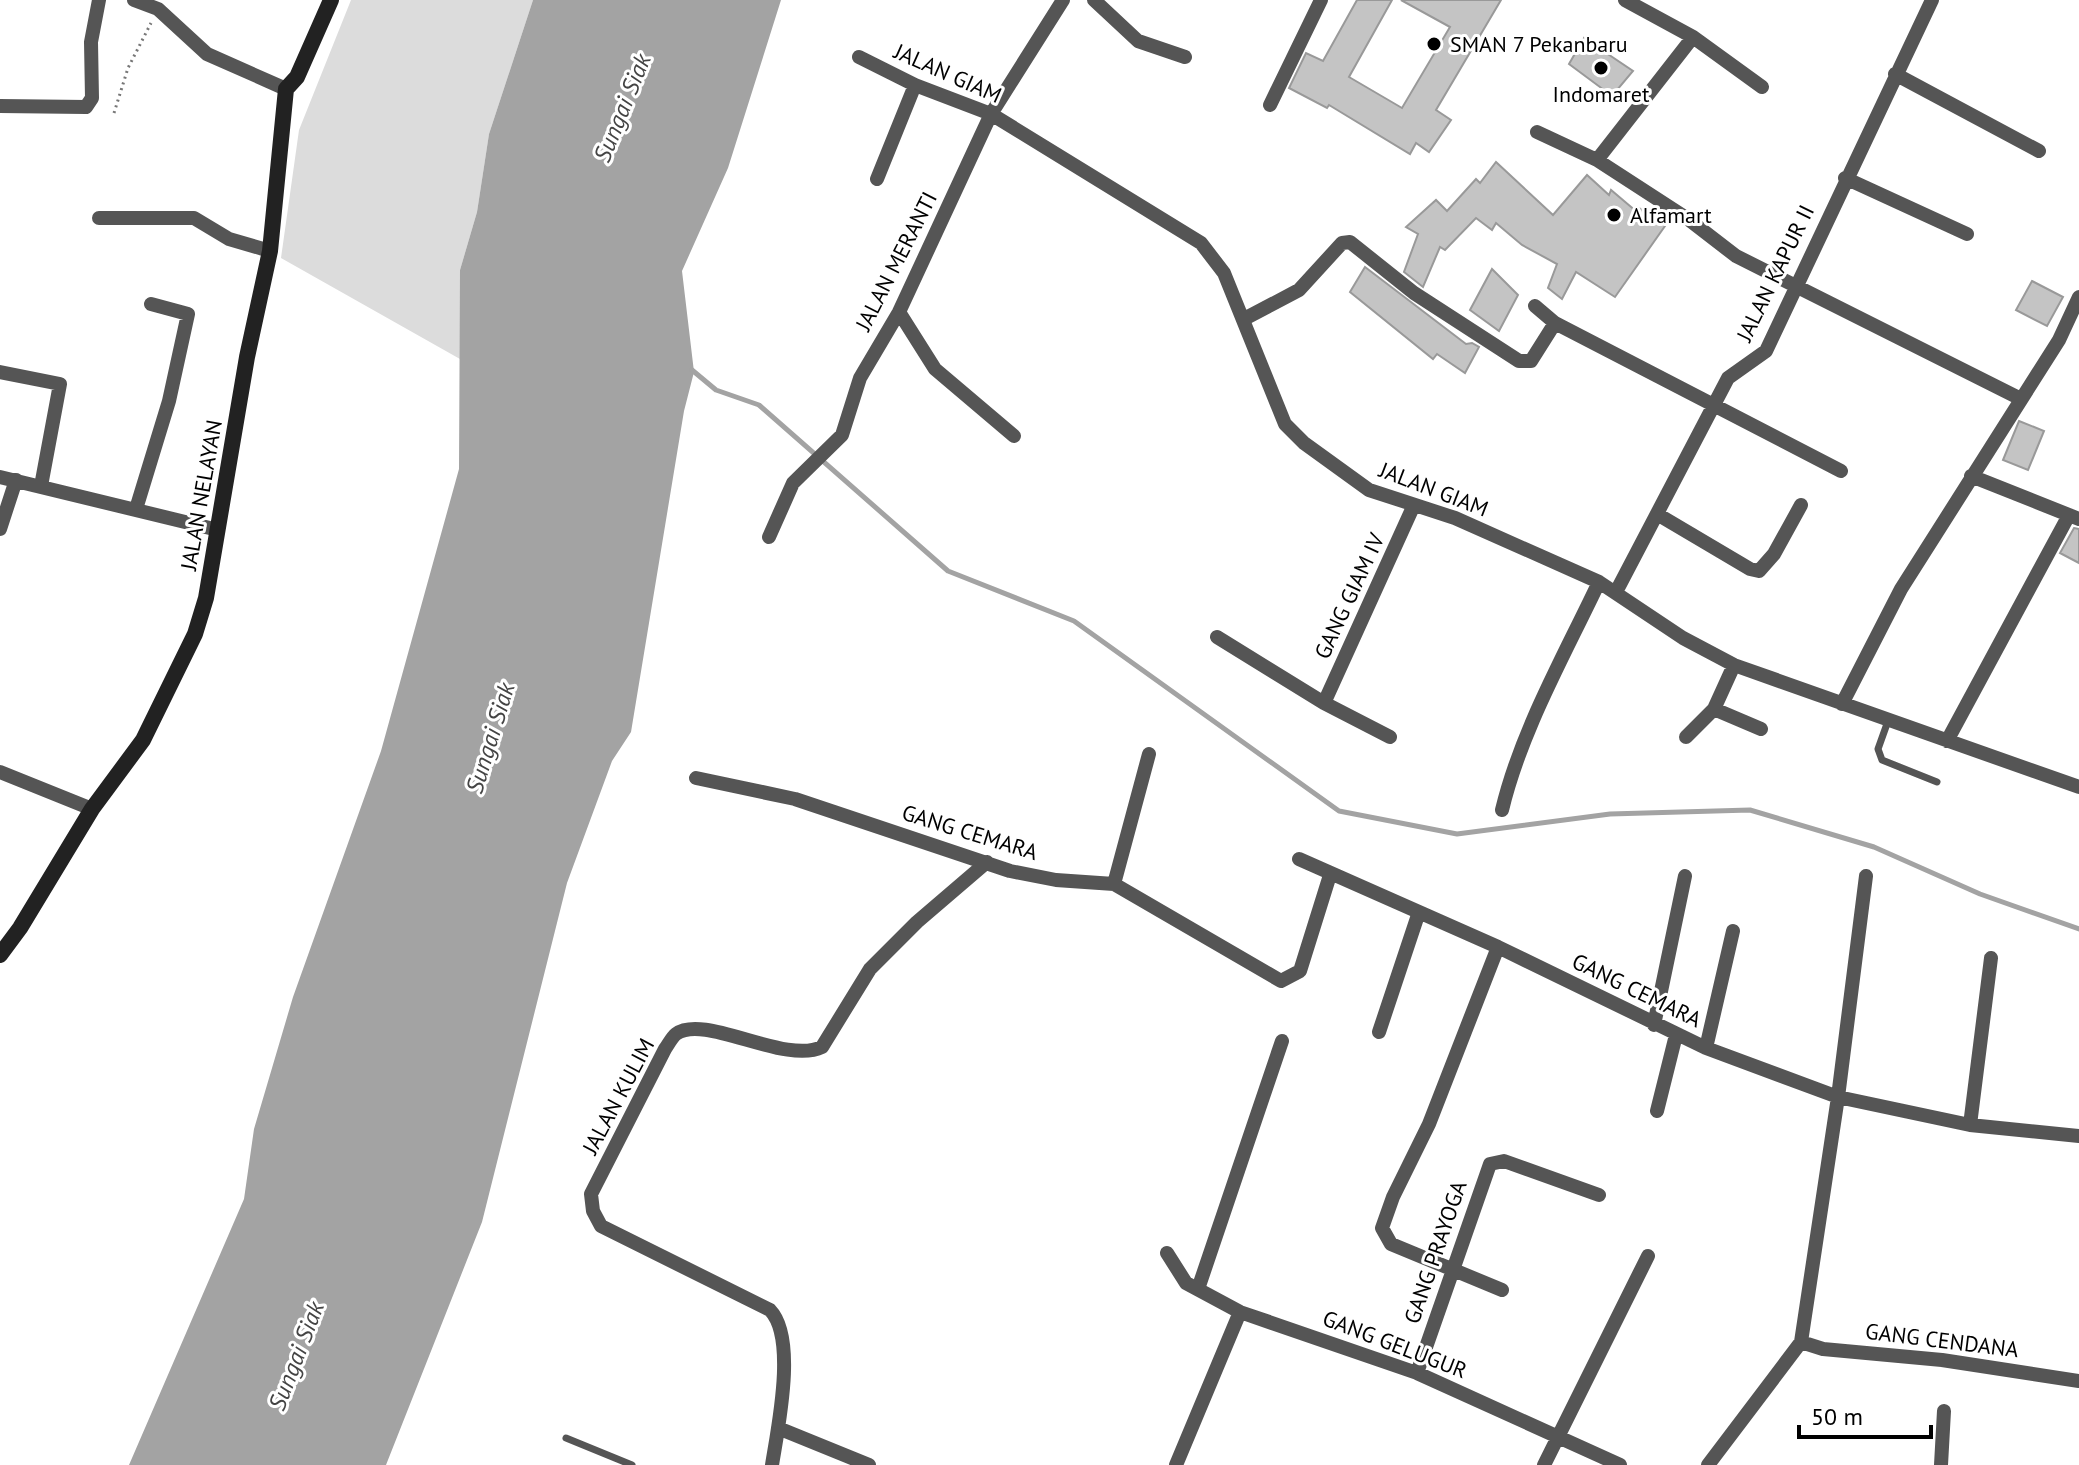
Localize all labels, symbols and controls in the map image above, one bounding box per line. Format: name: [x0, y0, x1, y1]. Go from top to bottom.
place label: SMAN 7 Pekanbaru: [1450, 30, 1628, 58]
marker: SMAN 7 Pekanbaru: [1425, 35, 1443, 53]
street label: JALAN GIAM: [889, 37, 1006, 109]
water label: Sungai Siak: [586, 48, 658, 167]
marker: Indomaret: [1592, 59, 1610, 77]
place label: Indomaret: [1553, 80, 1650, 108]
street label: JALAN MERANTI: [848, 187, 943, 336]
street label: JALAN KAPUR II: [1729, 200, 1820, 347]
place label: Alfamart: [1630, 201, 1712, 229]
marker: Alfamart: [1605, 206, 1623, 224]
street label: JALAN NELAYAN: [174, 418, 228, 573]
street label: JALAN GIAM: [1375, 455, 1492, 523]
street label: GANG GIAM IV: [1308, 528, 1391, 663]
water label: Sungai Siak: [458, 678, 522, 797]
street label: GANG CEMARA: [899, 798, 1041, 866]
street label: GANG CEMARA: [1568, 947, 1706, 1033]
street label: JALAN KULIM: [575, 1033, 660, 1160]
street label: GANG PRAYOGA: [1397, 1177, 1473, 1327]
water label: Sungai Siak: [261, 1296, 331, 1415]
street label: GANG GELUGUR: [1319, 1304, 1471, 1384]
street label: GANG CENDANA: [1864, 1317, 2020, 1363]
scale bar: [1799, 1389, 1931, 1439]
text: 50 m: [1811, 1401, 1863, 1432]

